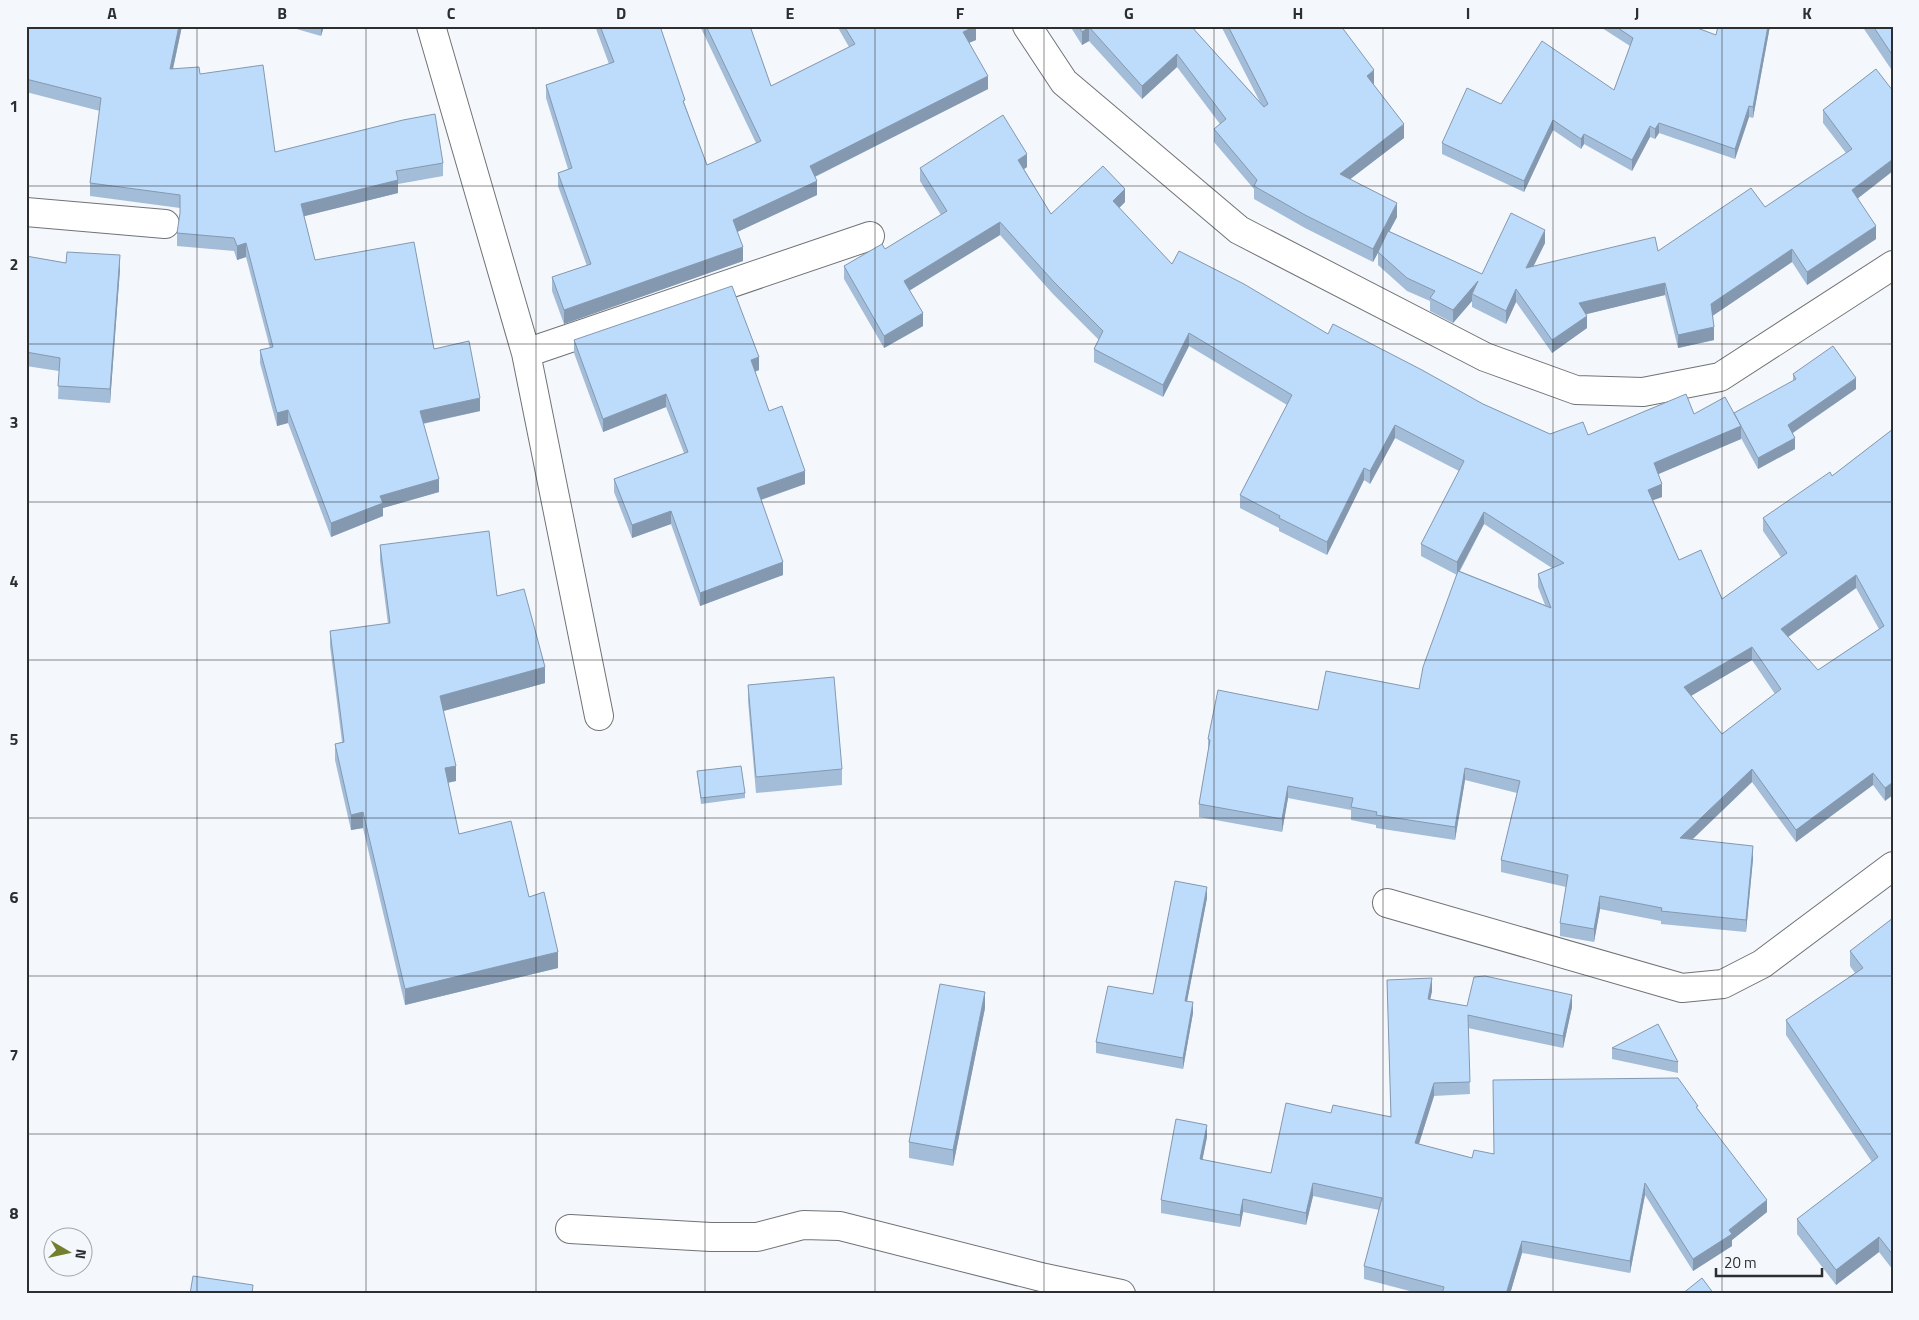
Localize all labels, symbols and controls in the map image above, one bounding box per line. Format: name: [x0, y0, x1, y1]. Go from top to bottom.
text: A: [107, 1, 117, 25]
text: B: [277, 1, 287, 25]
text: C: [447, 1, 456, 25]
text: D: [616, 1, 626, 25]
text: E: [786, 1, 795, 25]
text: F: [956, 1, 965, 25]
text: G: [1124, 1, 1134, 25]
text: H: [1293, 1, 1303, 25]
text: I: [1466, 1, 1470, 25]
text: J: [1635, 1, 1639, 25]
text: K: [1802, 1, 1812, 25]
text: 1: [10, 94, 18, 118]
text: 2: [10, 252, 18, 276]
text: 3: [10, 410, 18, 434]
text: 4: [10, 569, 19, 593]
text: 5: [10, 727, 19, 751]
text: 6: [10, 885, 19, 909]
text: 7: [10, 1043, 18, 1067]
text: 8: [10, 1201, 19, 1225]
north arrow: [42, 1228, 92, 1278]
scale bar: [1716, 1245, 1823, 1277]
text: N: [70, 1248, 92, 1261]
text: 20 m: [1724, 1251, 1757, 1274]

